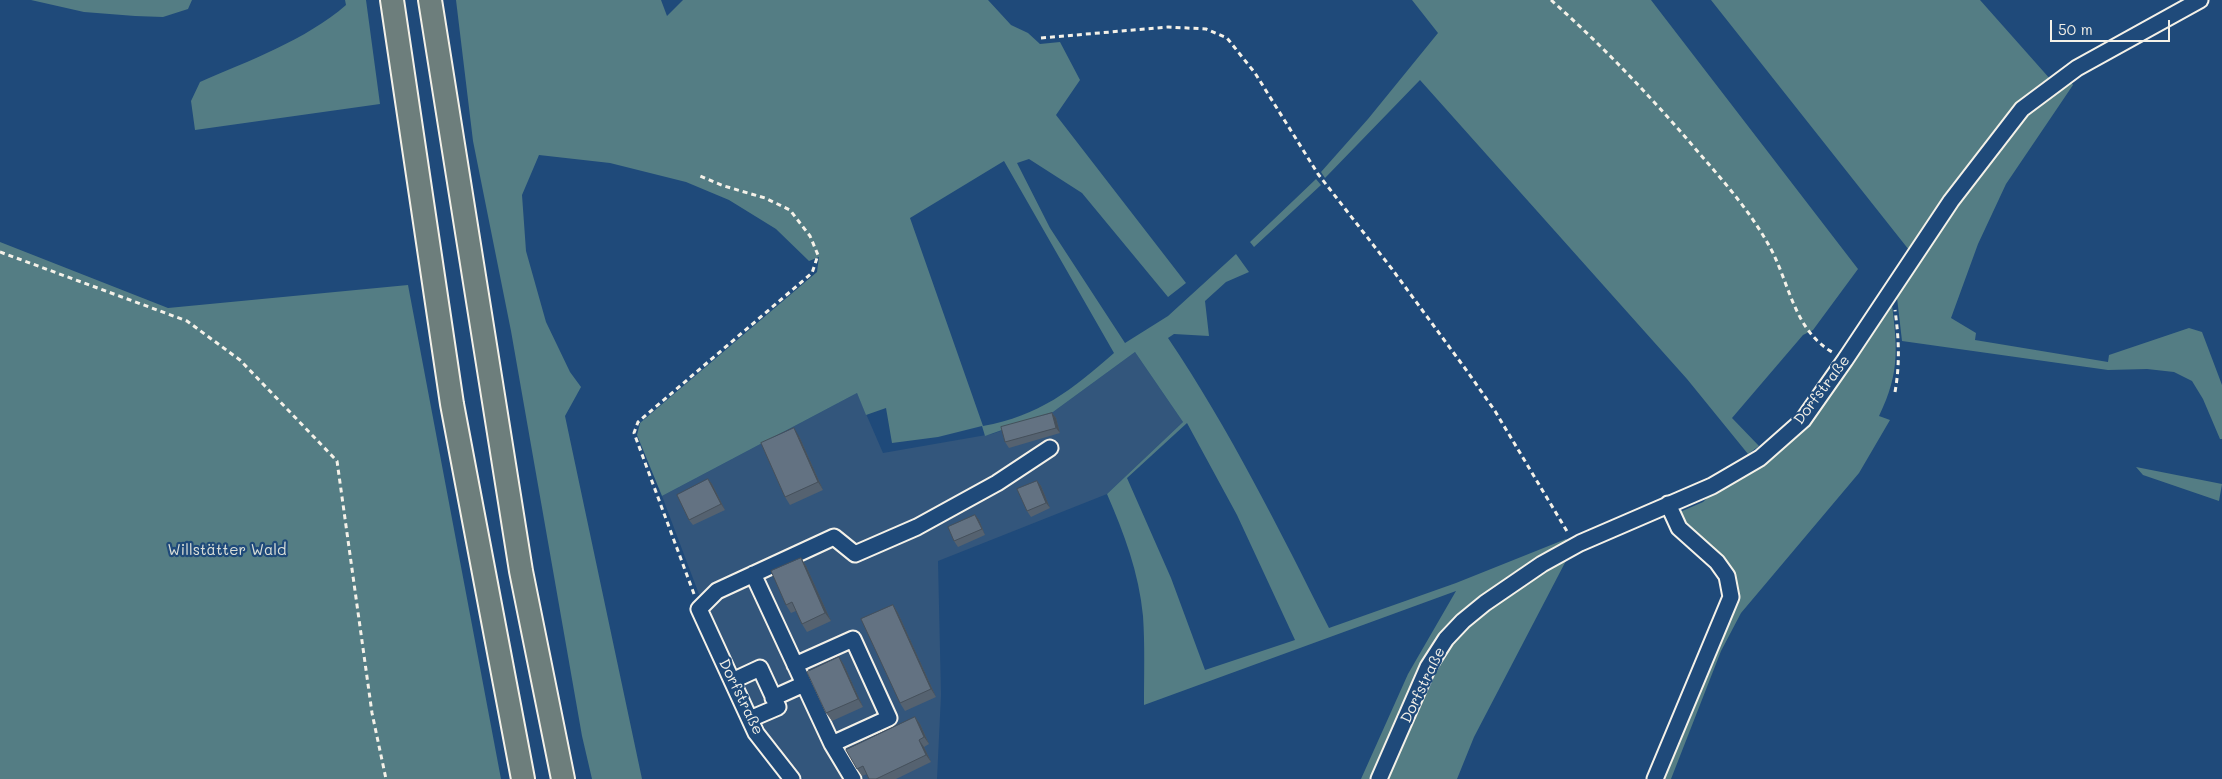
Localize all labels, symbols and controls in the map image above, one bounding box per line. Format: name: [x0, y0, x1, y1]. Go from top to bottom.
scale bar: [2052, 10, 2172, 42]
text: 50 m: [2058, 19, 2093, 39]
street label: Dorfstraße: [1790, 352, 1854, 428]
park label: Willstätter Wald: [167, 541, 287, 559]
street label: Dorfstraße: [1397, 644, 1449, 726]
street label: Dorfstraße: [715, 656, 767, 738]

